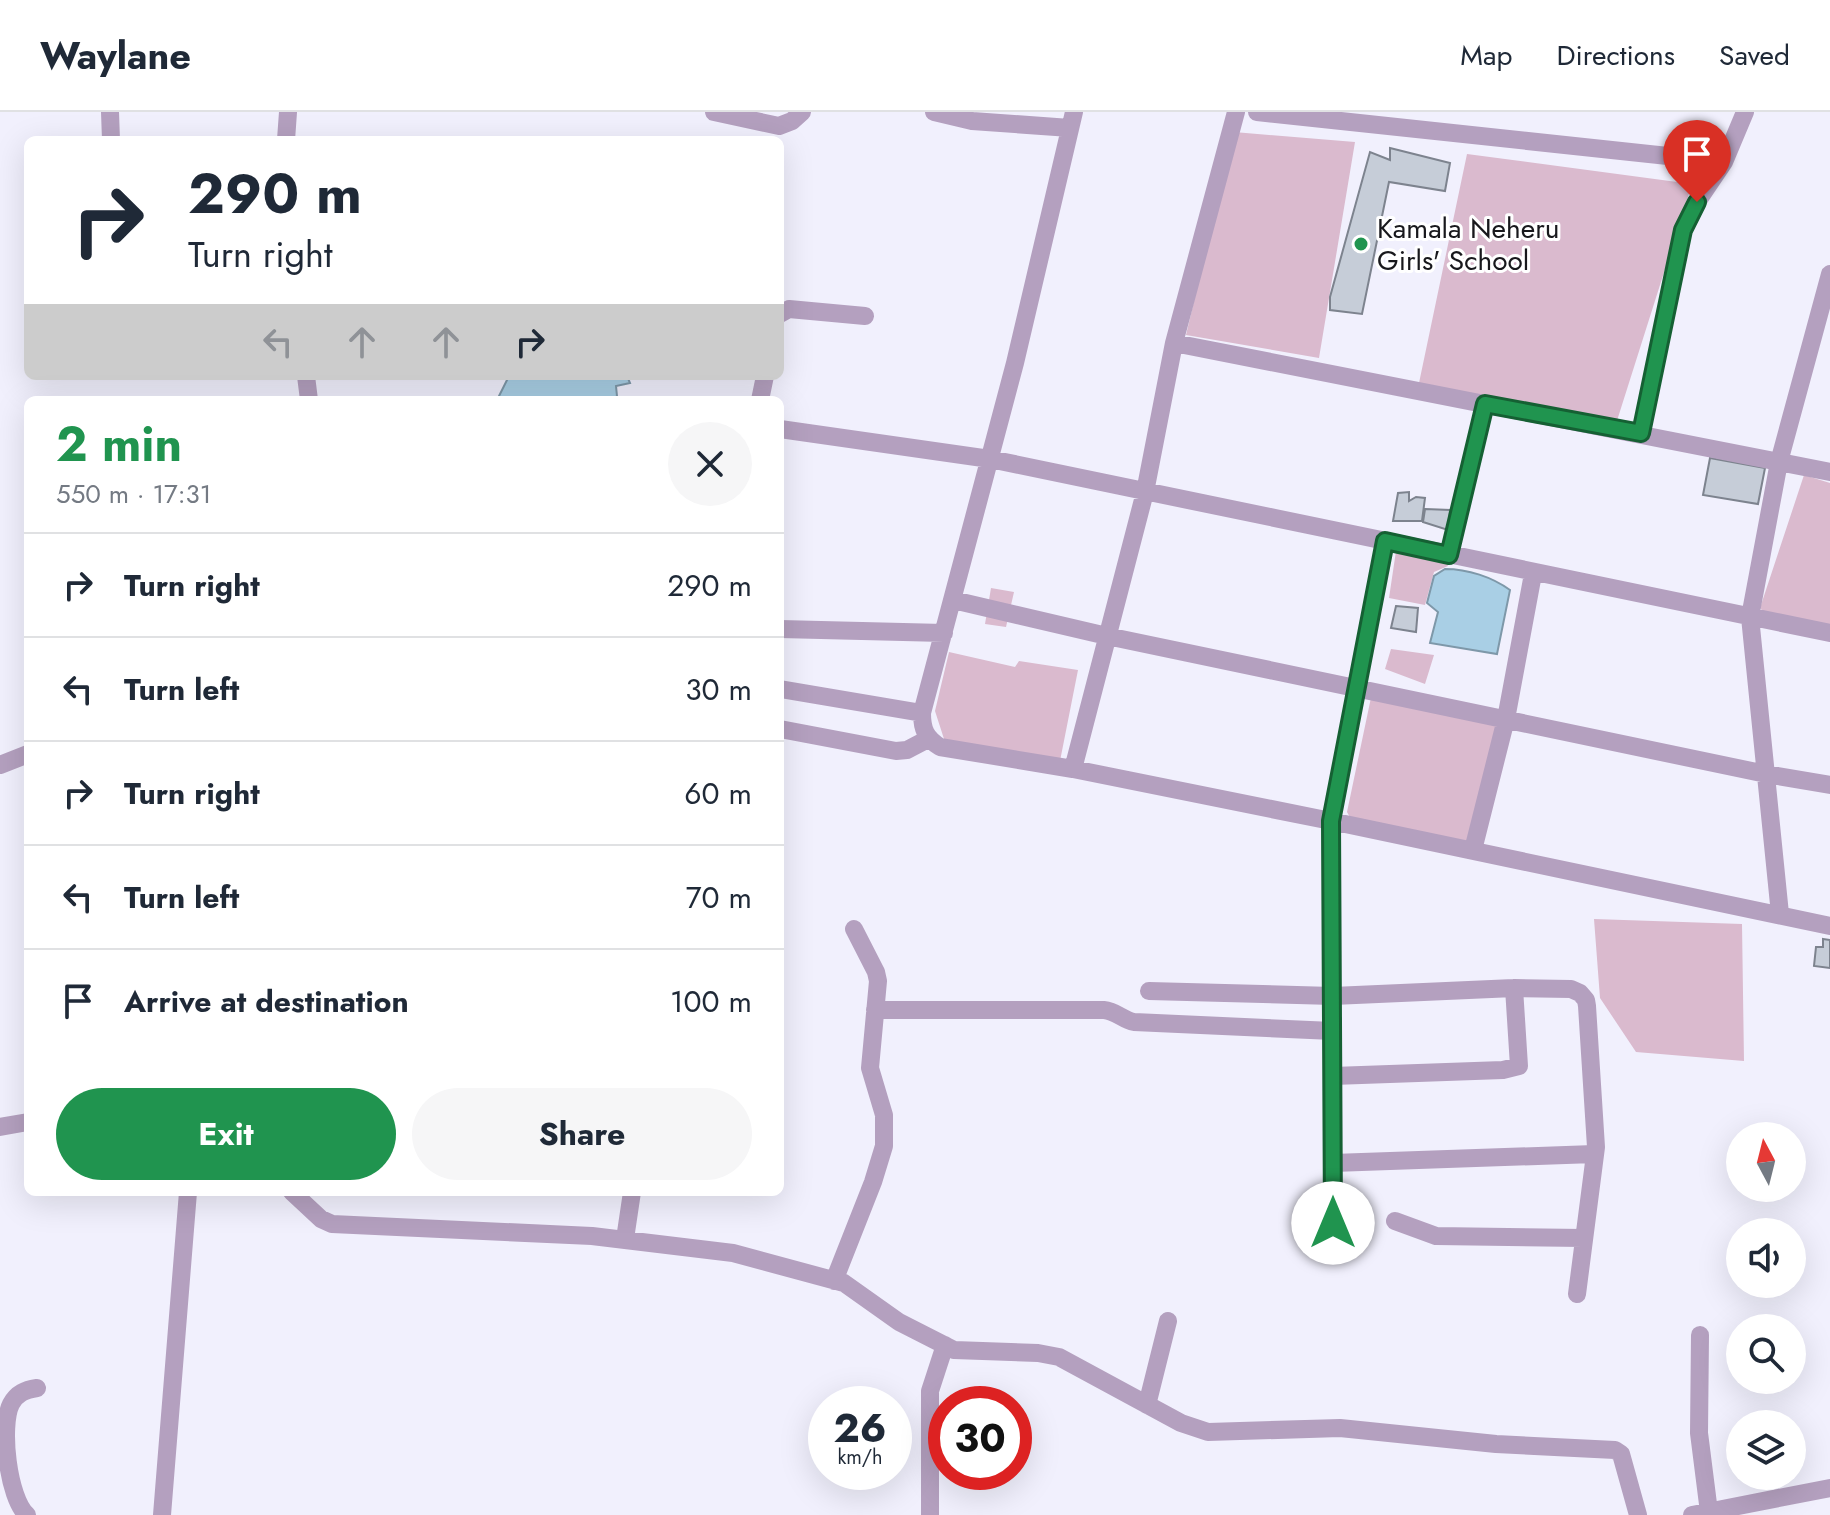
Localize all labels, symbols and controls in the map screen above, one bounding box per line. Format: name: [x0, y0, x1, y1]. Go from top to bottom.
text: Waylane: [40, 28, 191, 83]
text: Map: [1460, 35, 1512, 76]
text: Directions: [1556, 35, 1675, 76]
text: Saved: [1719, 35, 1790, 76]
pin: [1663, 120, 1731, 202]
icon: arrive: [1675, 132, 1719, 176]
text: 290 m: [188, 153, 362, 234]
icon: right: [56, 168, 160, 272]
place label: Kamala Neheru Girls' School: [1377, 208, 1559, 281]
text: Turn right: [188, 228, 333, 280]
marker: Kamala Neheru Girls' School: [1352, 235, 1370, 253]
icon: left: [256, 320, 300, 364]
icon: ahead: [340, 320, 384, 364]
icon: ahead: [424, 320, 468, 364]
icon: right: [508, 320, 552, 364]
text: 2 min: [56, 410, 182, 479]
button: close: [668, 422, 752, 506]
text: 550 m · 17:31: [56, 475, 211, 513]
icon: right: [56, 563, 100, 607]
text: Turn right: [124, 564, 260, 607]
text: 290 m: [667, 564, 752, 607]
icon: left: [56, 667, 100, 711]
text: Turn left: [124, 668, 239, 711]
text: 30 m: [685, 668, 752, 711]
icon: right: [56, 771, 100, 815]
text: Turn right: [124, 772, 260, 815]
text: 60 m: [684, 772, 752, 815]
icon: left: [56, 875, 100, 919]
text: Turn left: [124, 876, 239, 919]
text: 70 m: [686, 876, 752, 919]
icon: arrive: [56, 979, 100, 1023]
text: Arrive at destination: [124, 980, 409, 1023]
text: 100 m: [670, 980, 752, 1023]
button: Exit: [56, 1088, 396, 1180]
button: Share: [412, 1088, 752, 1180]
north arrow: [1726, 1122, 1806, 1202]
map controls: [1726, 1122, 1806, 1490]
position arrow: [1291, 1181, 1375, 1265]
button: sound: [1726, 1218, 1806, 1298]
button: search: [1726, 1314, 1806, 1394]
speed limit sign: 30: [928, 1386, 1032, 1490]
text: 26: [834, 1399, 887, 1457]
button: layers: [1726, 1410, 1806, 1490]
text: km/h: [837, 1443, 883, 1472]

